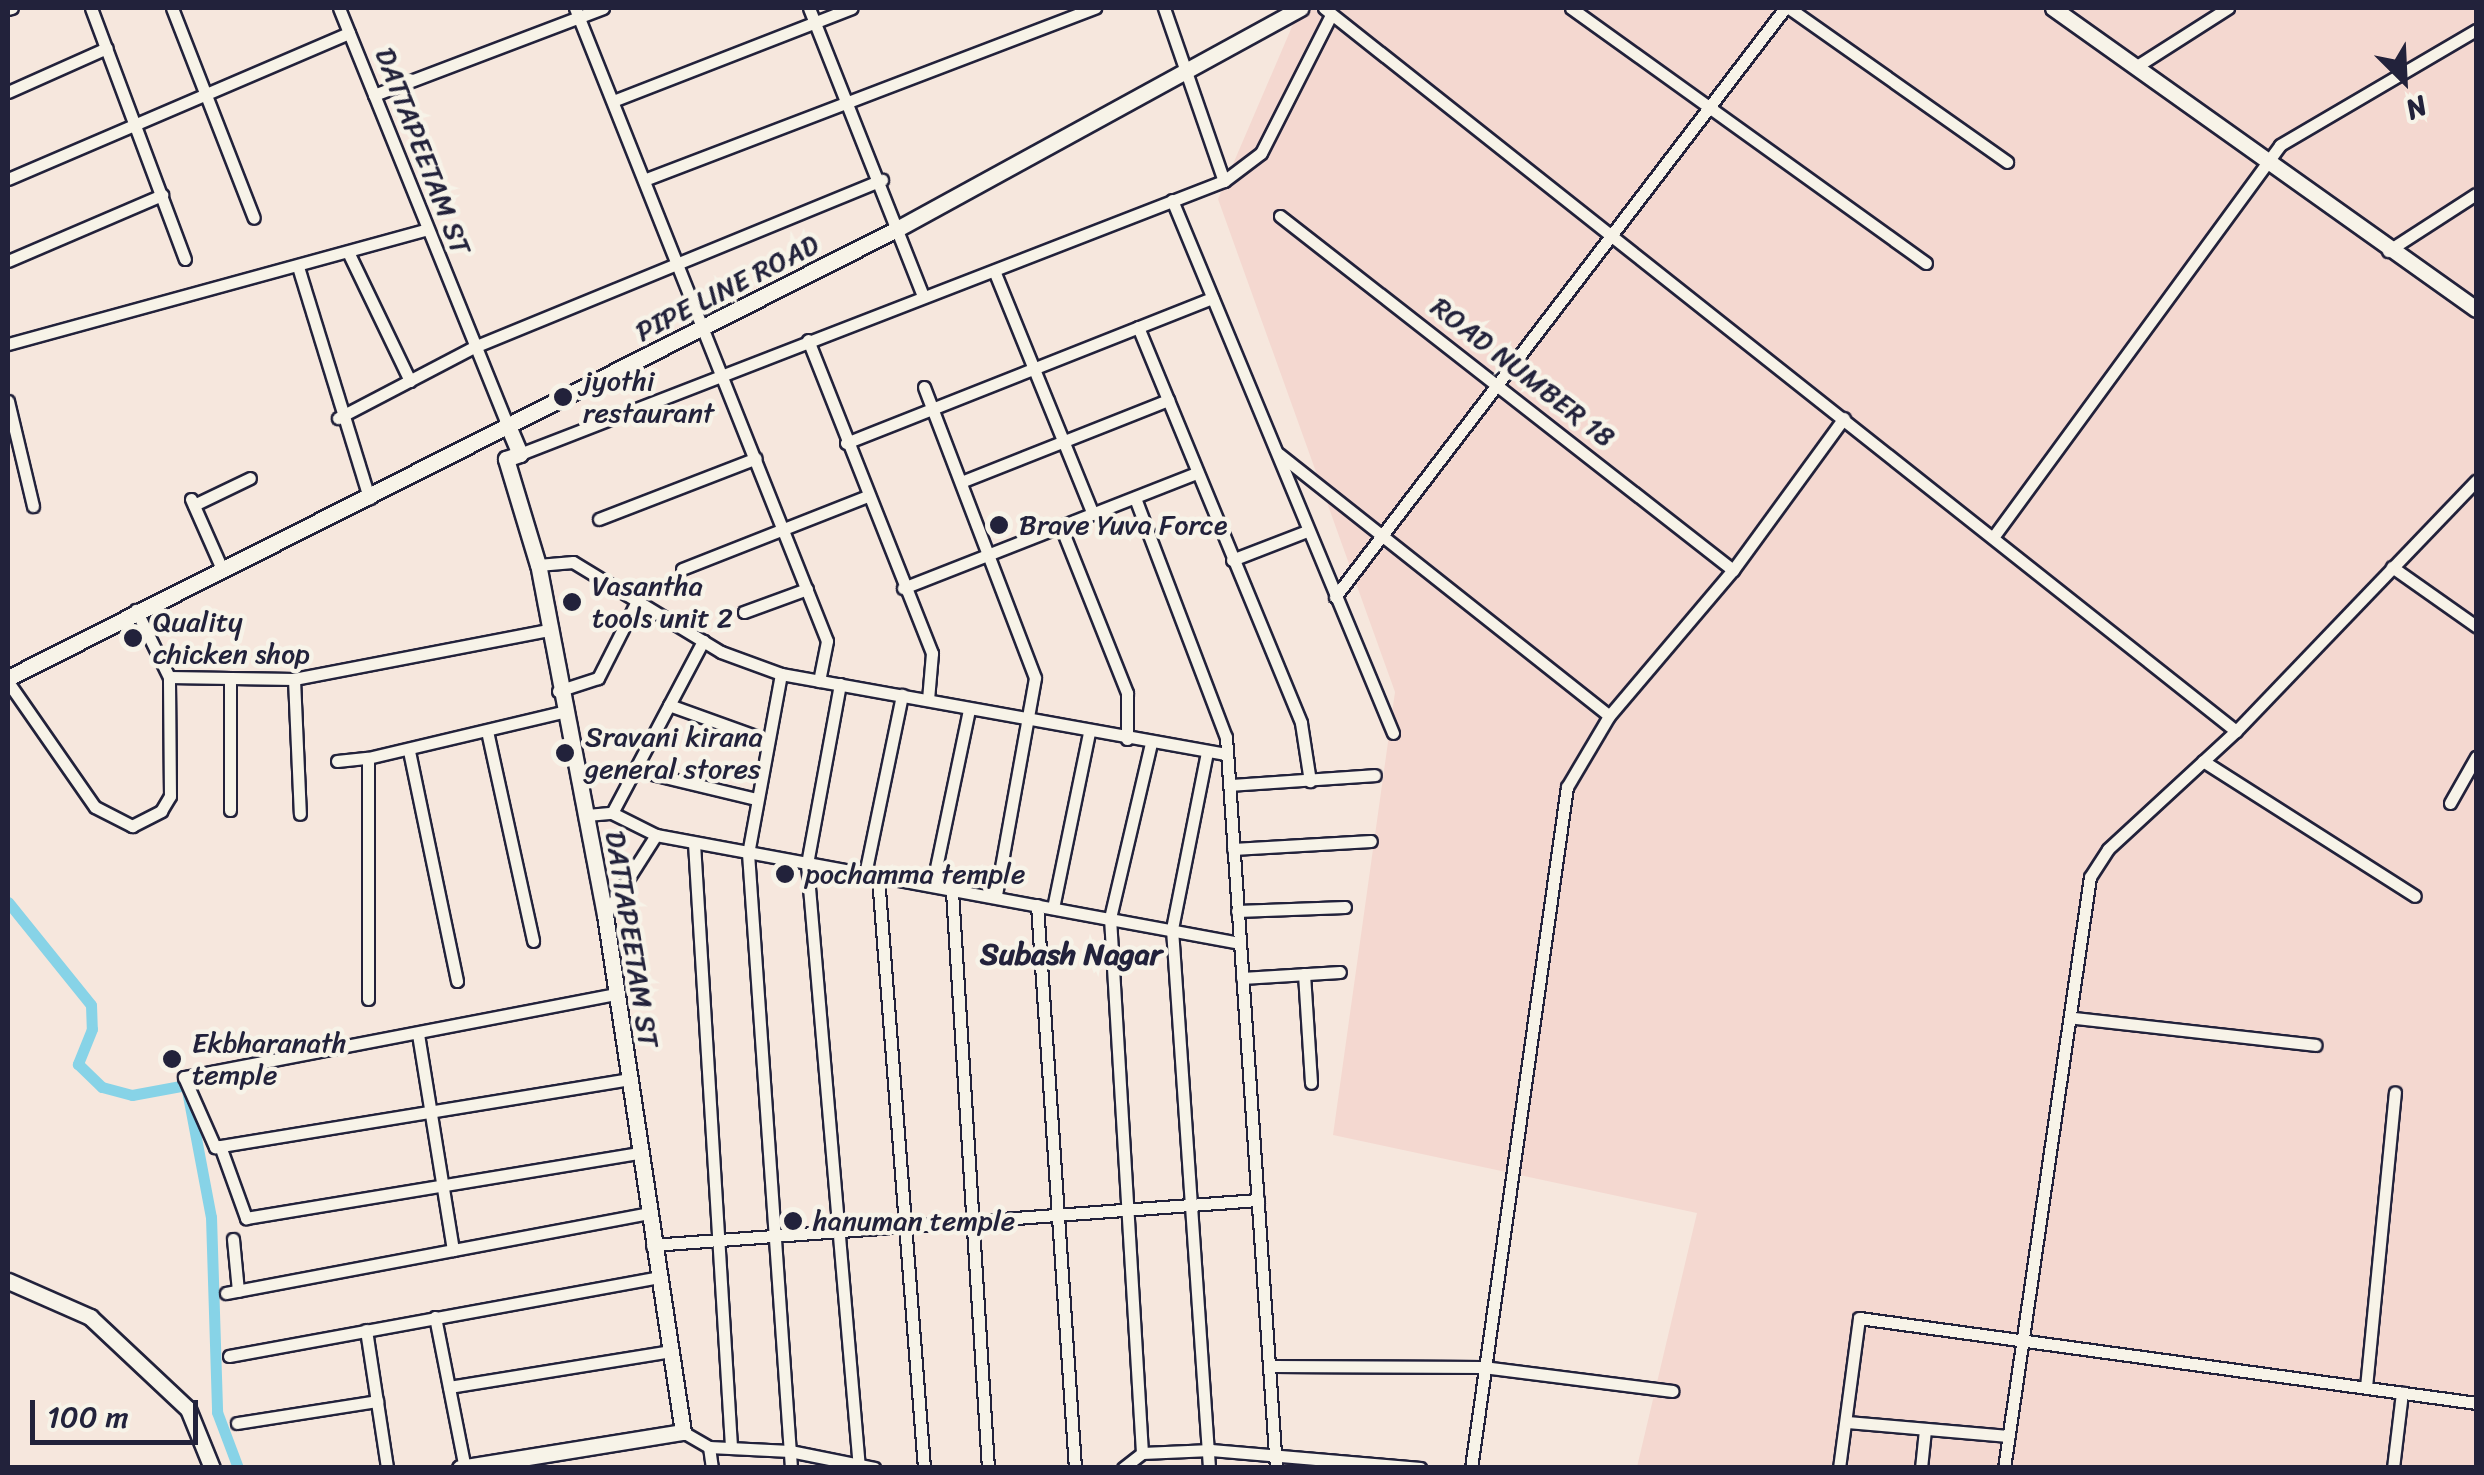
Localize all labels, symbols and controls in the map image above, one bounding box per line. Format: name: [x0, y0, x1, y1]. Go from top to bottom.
north arrow: [2354, 30, 2454, 130]
street label: DATTAPEETAM ST: [368, 43, 478, 259]
text: N: [2398, 82, 2435, 134]
street label: PIPE LINE ROAD: [629, 227, 825, 349]
street label: ROAD NUMBER 18: [1424, 289, 1622, 455]
place label: jyothi restaurant: [583, 364, 714, 430]
marker: jyothi restaurant: [552, 386, 574, 408]
place label: Brave Yuva Force: [1019, 508, 1228, 542]
marker: Brave Yuva Force: [988, 514, 1010, 536]
place label: Vasantha tools unit 2: [592, 569, 733, 635]
marker: Vasantha tools unit 2: [561, 591, 583, 613]
place label: Quality chicken shop: [153, 605, 312, 671]
marker: Quality chicken shop: [122, 627, 144, 649]
place label: Sravani kirana general stores: [585, 720, 763, 786]
marker: Sravani kirana general stores: [554, 742, 576, 764]
street label: DATTAPEETAM ST: [598, 828, 666, 1050]
place label: pochamma temple: [805, 857, 1026, 891]
marker: pochamma temple: [774, 863, 796, 885]
district label: Subash Nagar: [980, 936, 1162, 972]
place label: Ekbharanath temple: [192, 1026, 347, 1092]
marker: Ekbharanath temple: [161, 1048, 183, 1070]
place label: hanuman temple: [813, 1204, 1015, 1238]
marker: hanuman temple: [782, 1210, 804, 1232]
scale bar: [35, 1380, 202, 1442]
text: 100 m: [47, 1390, 129, 1444]

